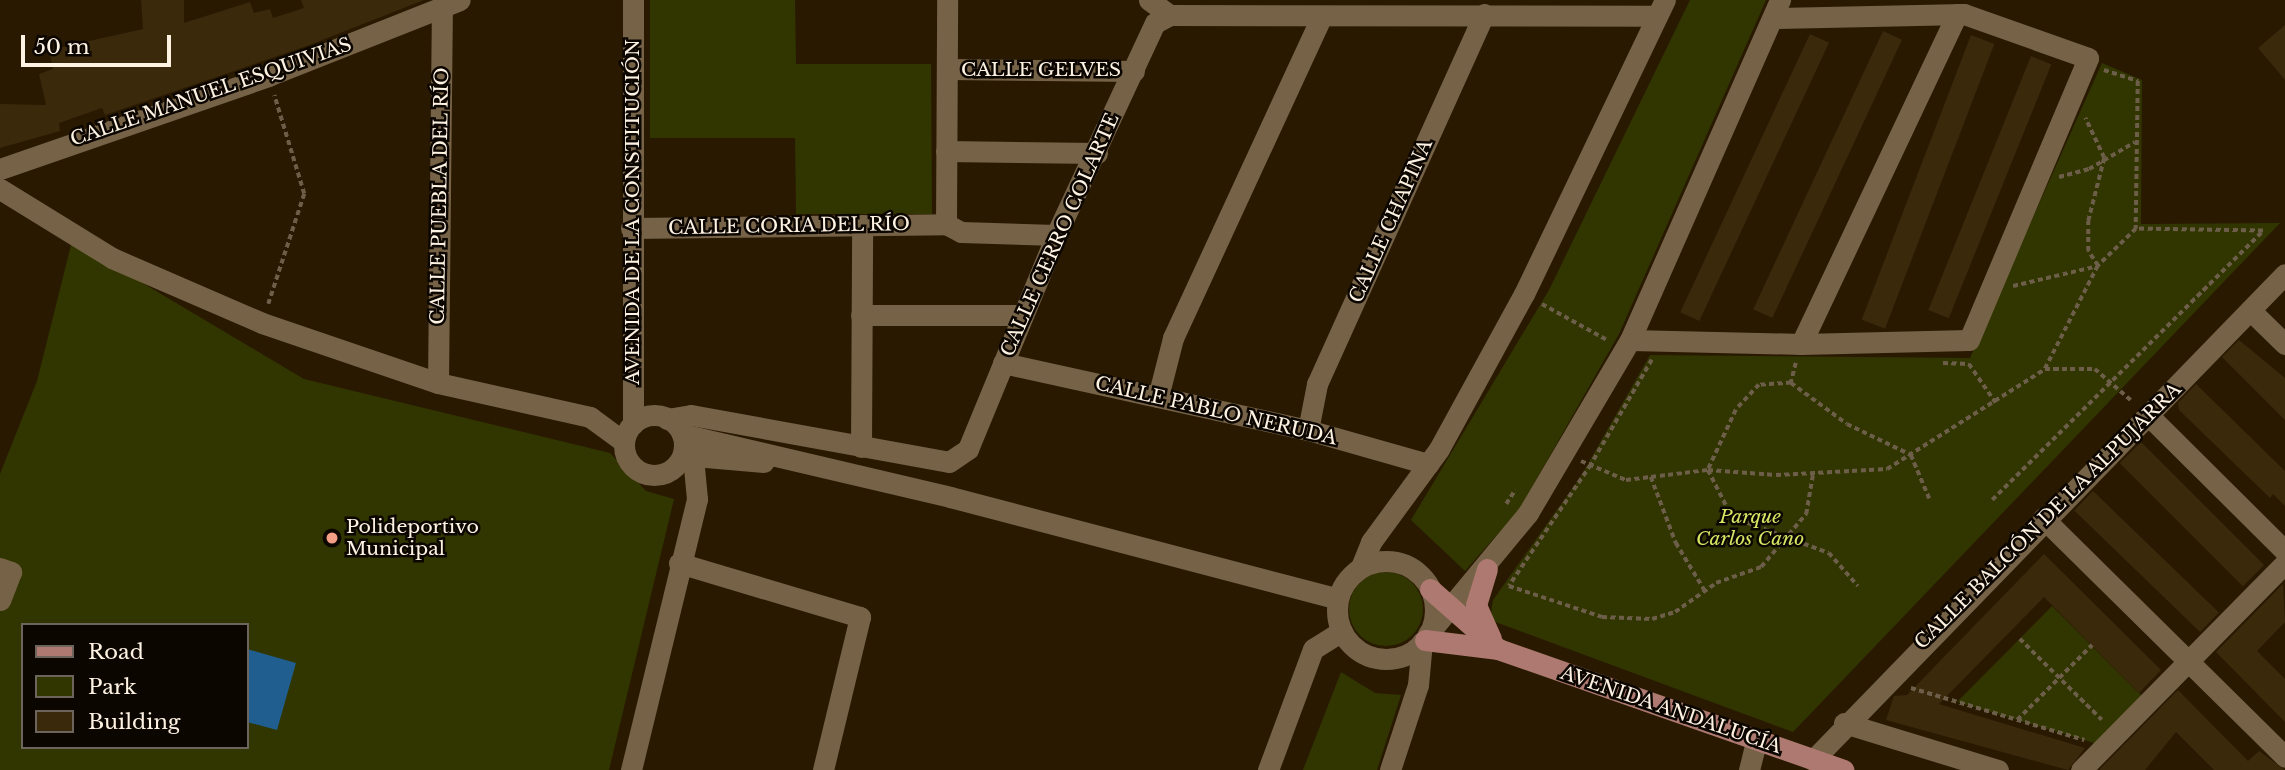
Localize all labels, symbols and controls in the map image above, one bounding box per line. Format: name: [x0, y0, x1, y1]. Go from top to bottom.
scale bar: [24, 21, 175, 65]
street label: CALLE MANUEL ESQUIVIAS: [67, 33, 355, 151]
text: 50 m: [34, 34, 89, 60]
street label: AVENIDA DE LA CONSTITUCIÓN: [622, 38, 644, 386]
street label: CALLE GELVES: [961, 59, 1121, 81]
street label: CALLE PUEBLA DEL RÍO: [426, 67, 454, 325]
street label: CALLE CERRO COLARTE: [996, 110, 1124, 360]
street label: CALLE CHAPINA: [1345, 136, 1437, 306]
street label: CALLE CORIA DEL RÍO: [667, 212, 911, 240]
street label: CALLE PABLO NERUDA: [1093, 372, 1339, 450]
street label: CALLE BALCÓN DE LA ALPUJARRA: [1909, 377, 2187, 655]
park label: Parque Carlos Cano: [1696, 506, 1804, 550]
place label: Polideportivo Municipal: [346, 516, 479, 560]
marker: Polideportivo Municipal: [324, 530, 340, 546]
legend: [21, 623, 248, 749]
text: Road: [88, 639, 144, 665]
street label: AVENIDA ANDALUCÍA: [1557, 661, 1785, 759]
text: Park: [88, 674, 137, 700]
text: Building: [88, 709, 180, 735]

